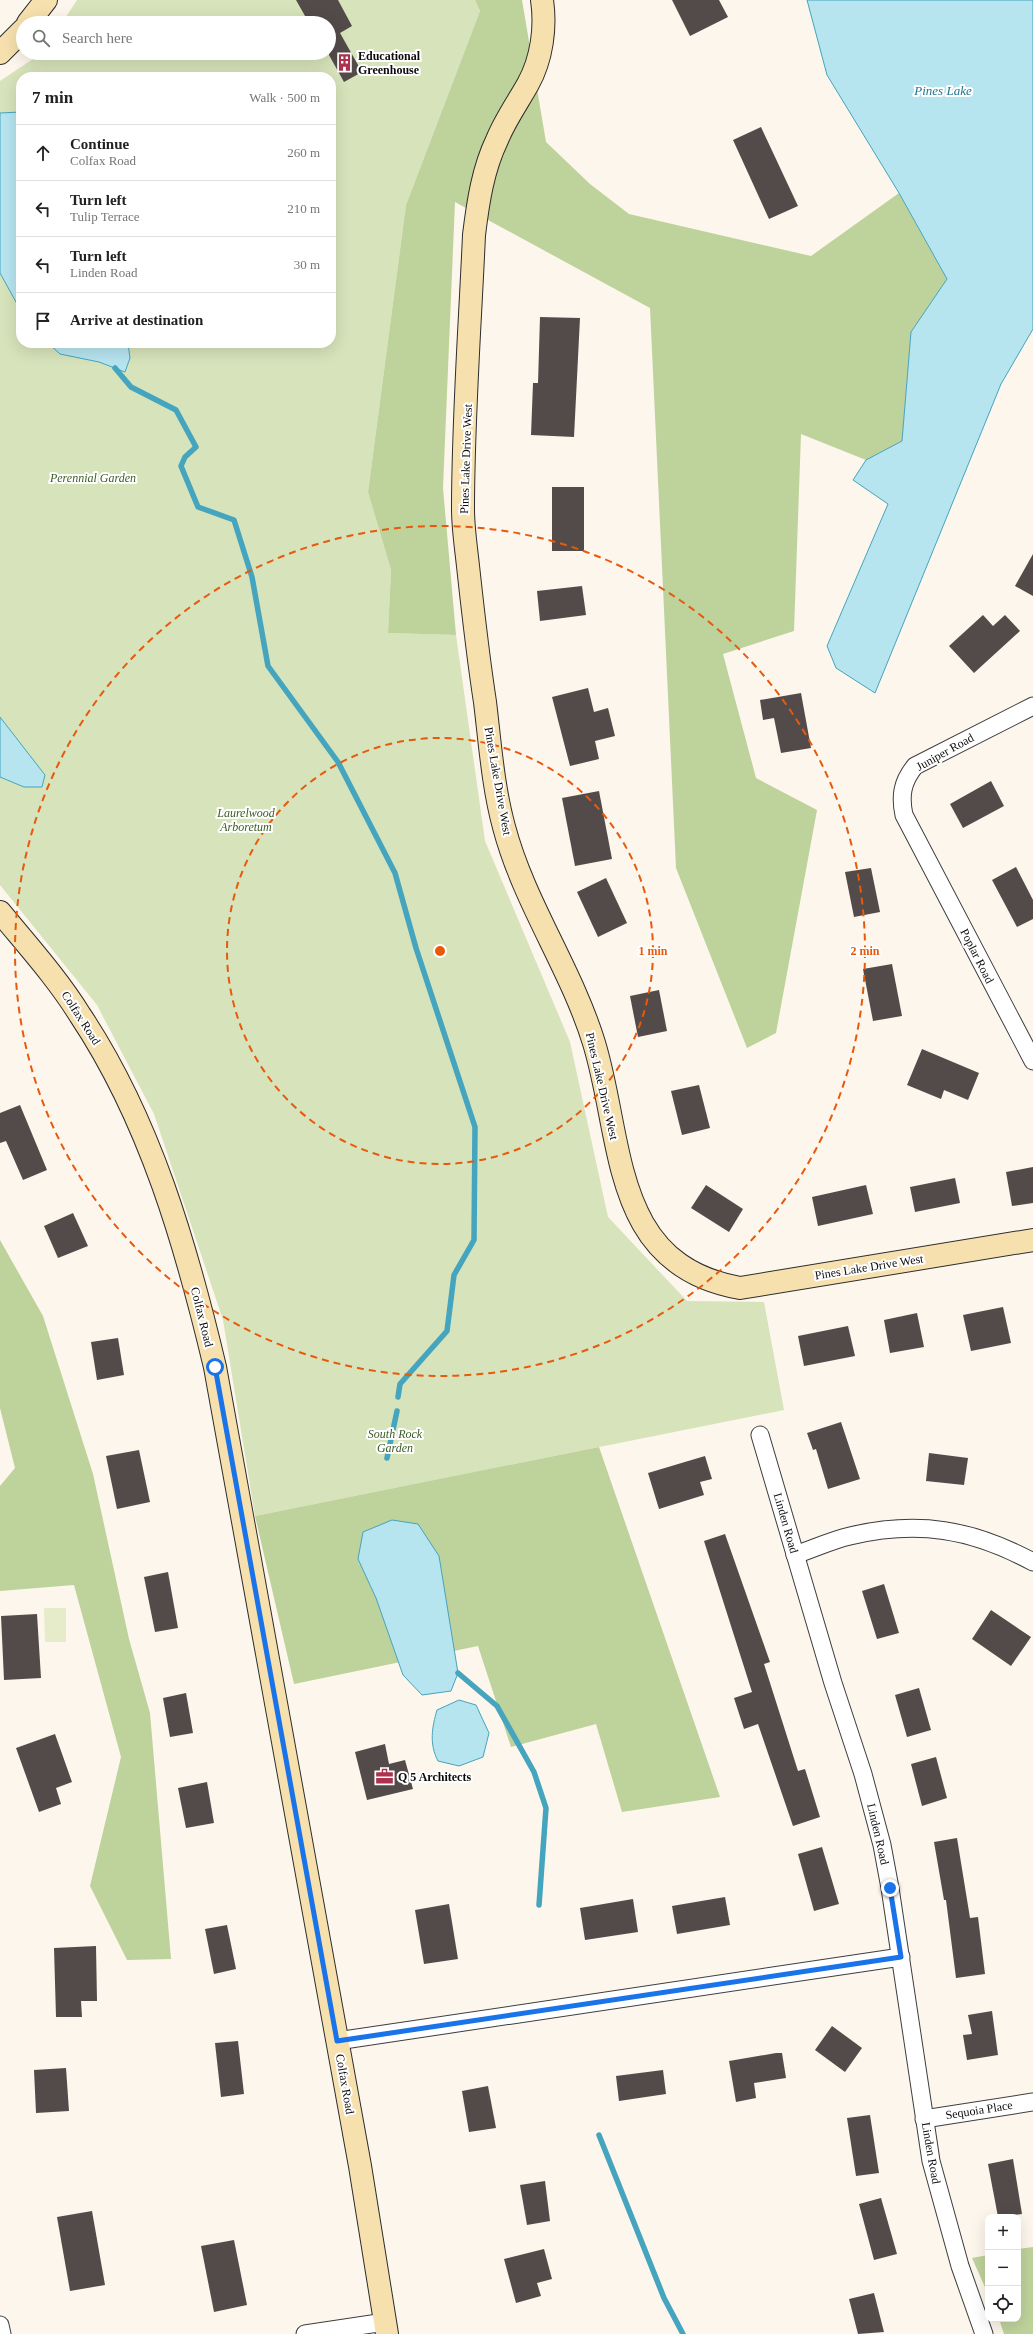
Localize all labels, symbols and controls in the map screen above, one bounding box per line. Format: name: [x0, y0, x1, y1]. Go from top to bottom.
search box: [16, 16, 336, 60]
icon: search: [30, 27, 52, 49]
text: Search here: [62, 30, 132, 46]
place label: Educational Greenhouse: [358, 49, 421, 77]
building icon: Educational Greenhouse: [335, 53, 355, 73]
water label: Pines Lake: [913, 83, 972, 98]
text: 7 min: [32, 88, 73, 107]
text: Walk · 500 m: [249, 90, 320, 105]
text: Continue: [70, 136, 129, 152]
icon: ahead: [32, 142, 54, 164]
text: 260 m: [287, 145, 320, 160]
text: Colfax Road: [70, 153, 136, 168]
text: Turn left: [70, 192, 127, 208]
icon: left: [32, 198, 54, 220]
text: 210 m: [287, 201, 320, 216]
text: Tulip Terrace: [70, 209, 140, 224]
text: Turn left: [70, 248, 127, 264]
icon: left: [32, 254, 54, 276]
text: 30 m: [294, 257, 320, 272]
text: Linden Road: [70, 265, 138, 280]
icon: arrive: [32, 310, 54, 332]
text: Arrive at destination: [70, 312, 203, 328]
street label: Pines Lake Drive West: [457, 403, 475, 514]
park label: Perennial Garden: [49, 471, 136, 485]
street label: Pines Lake Drive West: [482, 726, 515, 837]
street label: Juniper Road: [914, 730, 976, 774]
park label: Laurelwood Arboretum: [216, 806, 276, 834]
street label: Poplar Road: [957, 926, 997, 986]
centre of rings: [433, 944, 447, 958]
text: 1 min: [638, 944, 668, 958]
text: 2 min: [850, 944, 880, 958]
street label: Colfax Road: [59, 989, 103, 1047]
street label: Pines Lake Drive West: [583, 1031, 621, 1142]
street label: Pines Lake Drive West: [814, 1251, 925, 1283]
street label: Colfax Road: [188, 1286, 216, 1348]
route start: [206, 1358, 224, 1376]
park label: South Rock Garden: [368, 1427, 423, 1455]
street label: Linden Road: [771, 1491, 801, 1555]
office icon: Q 5 Architects: [375, 1767, 395, 1787]
place label: Q 5 Architects: [398, 1770, 471, 1784]
street label: Linden Road: [864, 1802, 892, 1866]
route end: [881, 1879, 899, 1897]
street label: Colfax Road: [333, 2053, 357, 2115]
street label: Sequoia Place: [944, 2098, 1014, 2122]
street label: Linden Road: [919, 2121, 943, 2185]
map controls: [985, 2214, 1021, 2322]
button: +: [985, 2214, 1021, 2250]
button: −: [985, 2250, 1021, 2286]
button: locate: [985, 2286, 1021, 2322]

